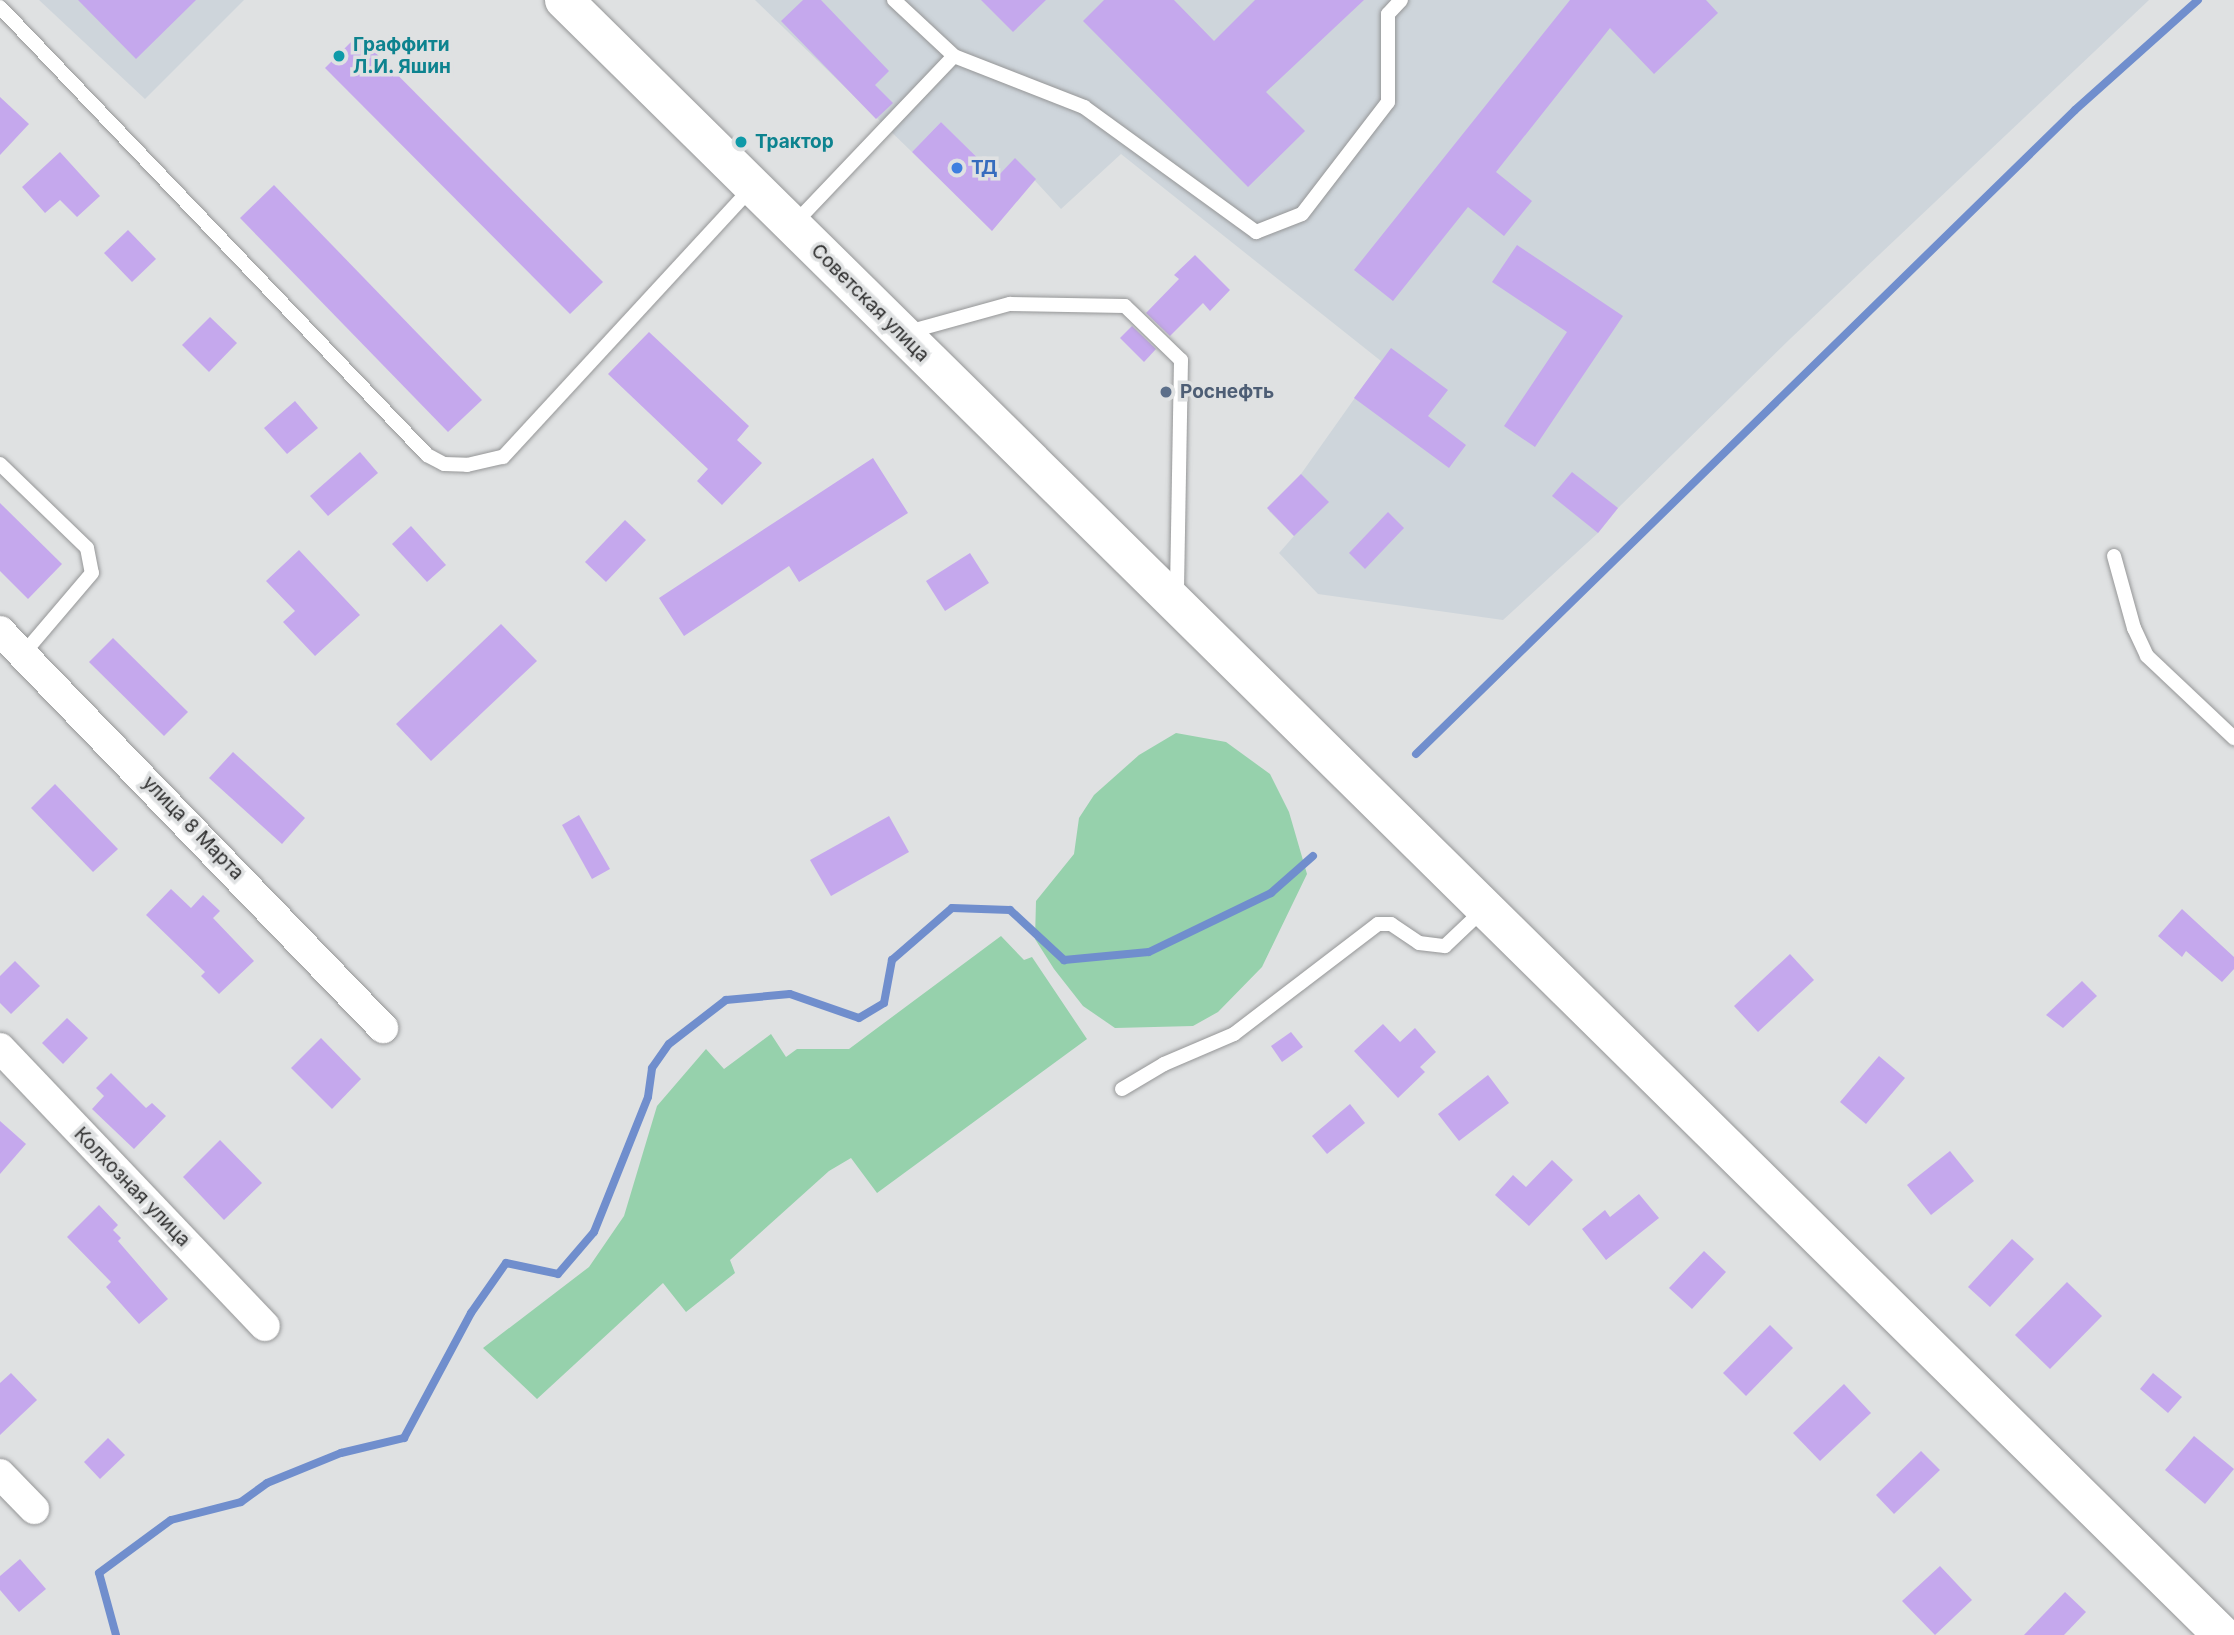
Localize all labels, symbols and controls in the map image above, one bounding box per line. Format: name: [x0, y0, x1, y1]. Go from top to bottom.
place label: Граффити Л.И. Яшин: [353, 34, 451, 78]
marker: Граффити Л.И. Яшин: [331, 48, 347, 64]
place label: Трактор: [755, 131, 834, 153]
marker: Трактор: [733, 134, 749, 150]
place label: ТД: [971, 157, 998, 179]
marker: ТД: [949, 160, 965, 176]
street label: Советская улица: [806, 239, 934, 367]
place label: Роснефть: [1180, 381, 1274, 403]
marker: Роснефть: [1158, 384, 1174, 400]
street label: улица 8 Марта: [138, 771, 248, 885]
street label: Колхозная улица: [69, 1123, 195, 1251]

